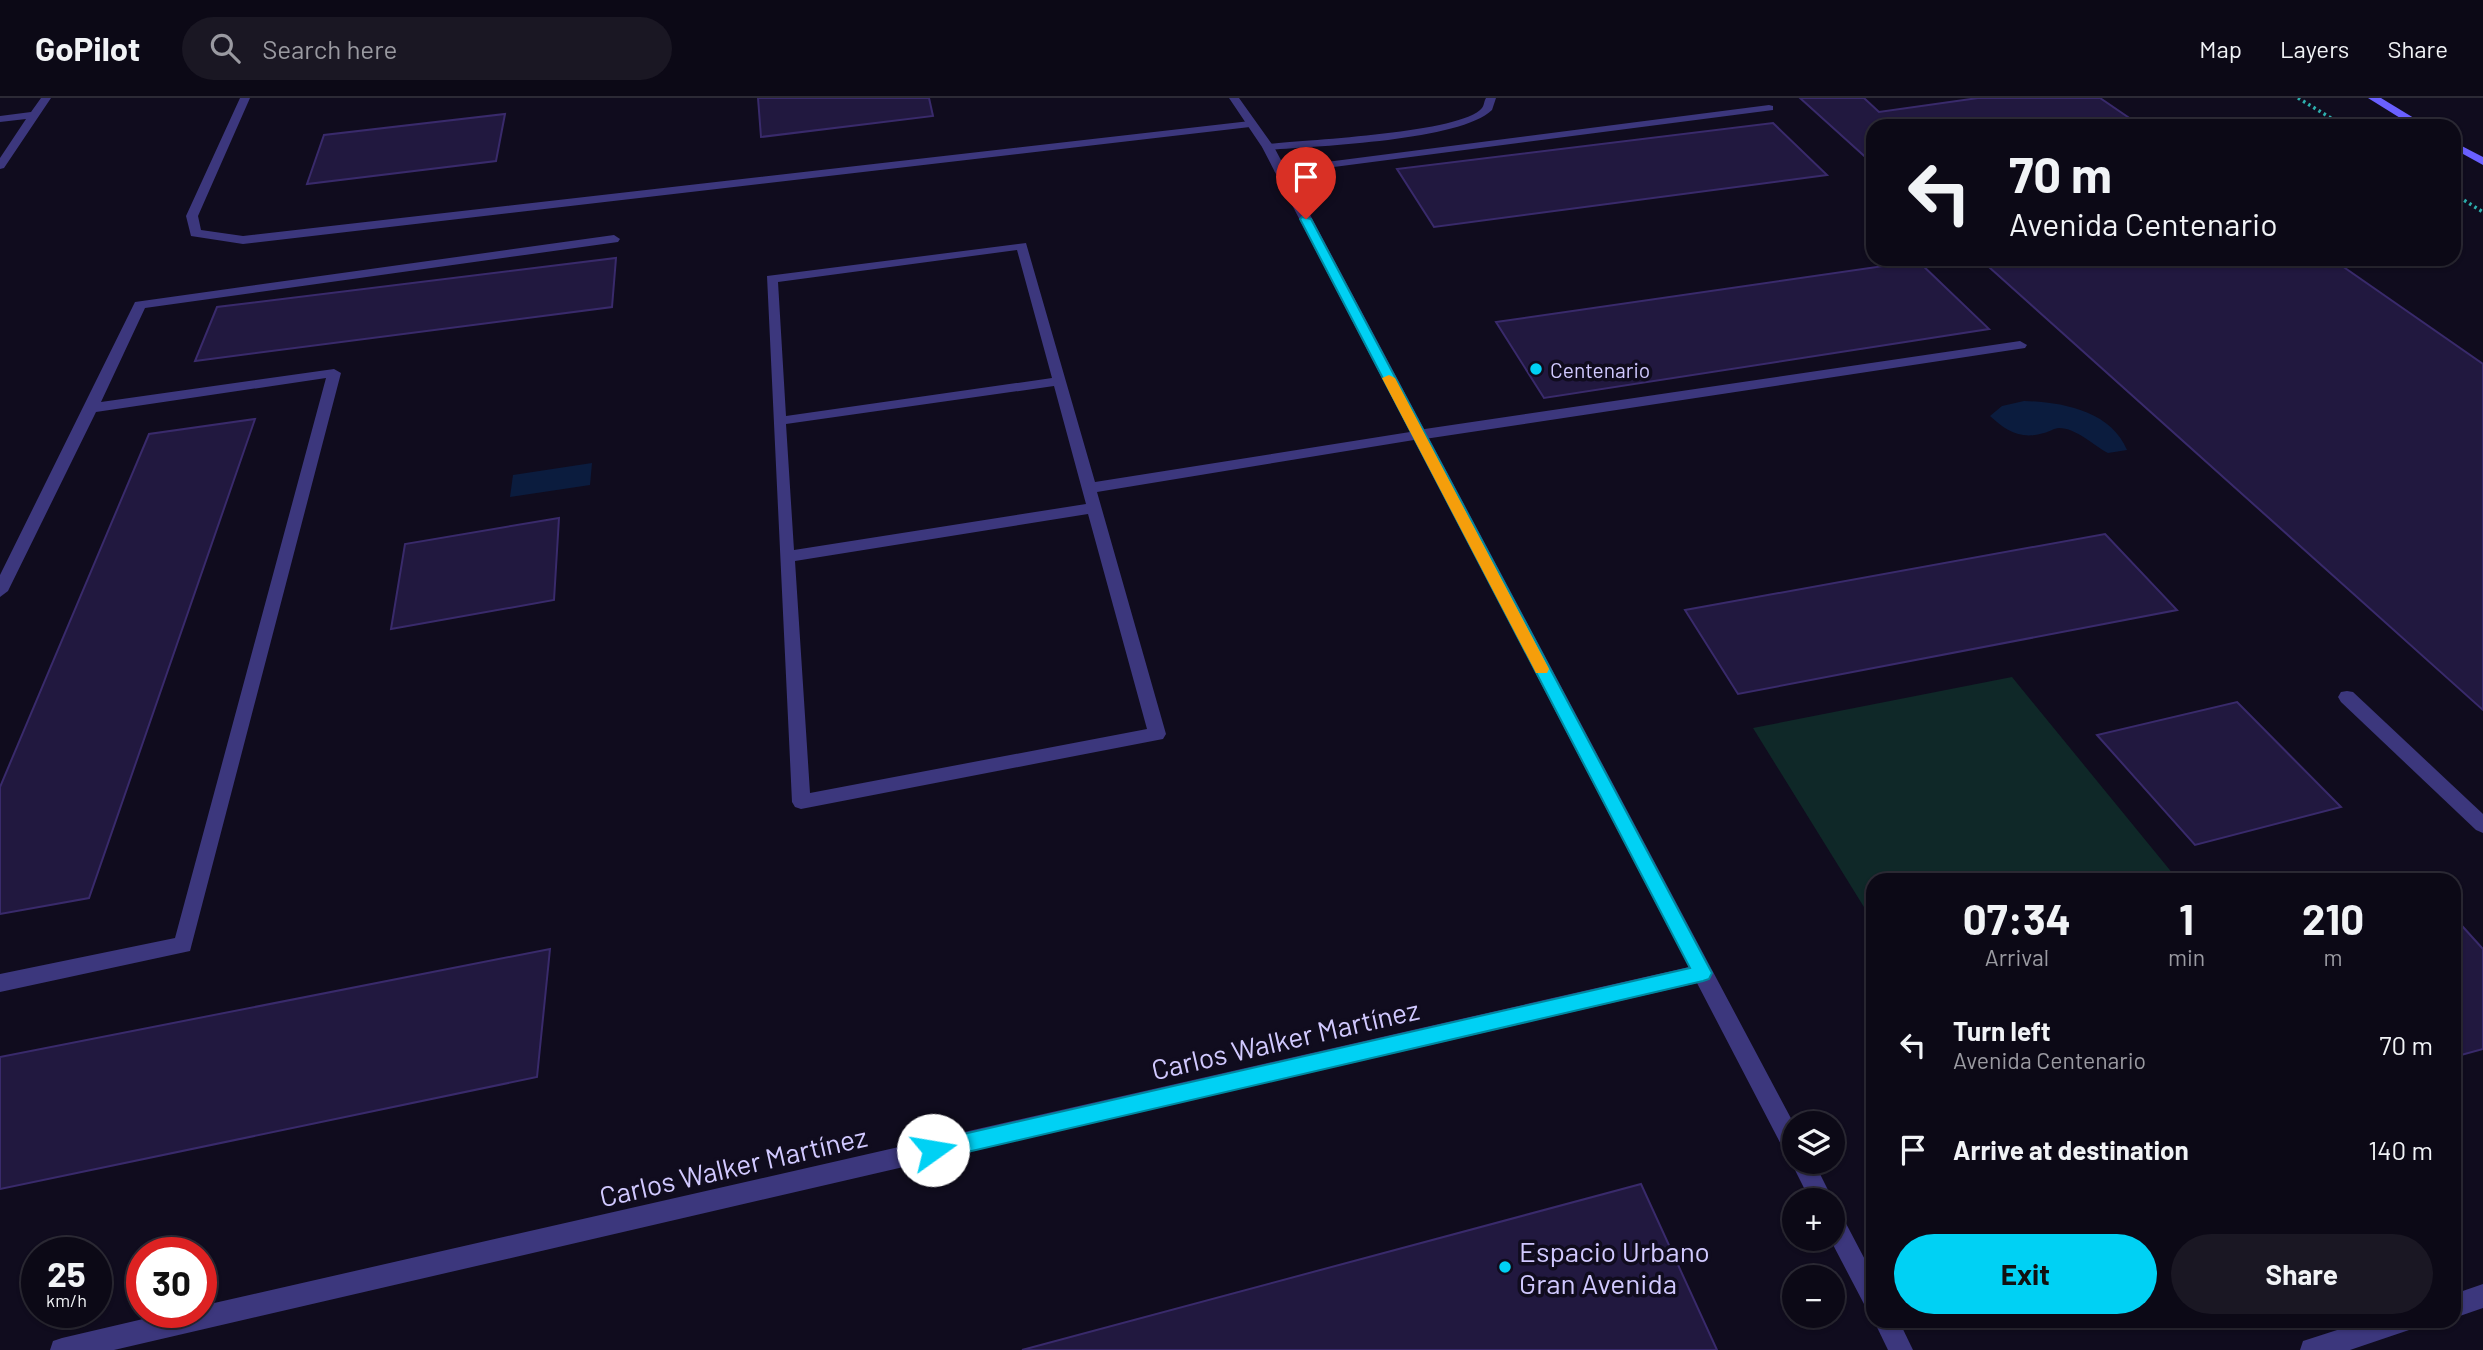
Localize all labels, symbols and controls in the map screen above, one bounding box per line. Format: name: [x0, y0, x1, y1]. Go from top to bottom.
search box: [182, 17, 672, 80]
text: GoPilot: [35, 28, 140, 68]
icon: search: [206, 29, 244, 67]
text: Search here: [262, 33, 397, 64]
text: Map: [2199, 34, 2242, 63]
text: Layers: [2280, 34, 2349, 63]
text: Share: [2387, 34, 2448, 63]
text: 70 m: [2009, 144, 2112, 203]
pin: [1276, 147, 1336, 219]
icon: left: [1894, 147, 1985, 238]
icon: arrive: [1287, 158, 1325, 196]
text: Avenida Centenario: [2009, 204, 2278, 242]
place label: Centenario: [1550, 357, 1650, 382]
marker: Centenario: [1528, 361, 1544, 377]
text: 07:34: [1963, 893, 2071, 943]
text: 1: [2179, 893, 2194, 943]
text: 210: [2302, 893, 2364, 943]
text: Arrival: [1985, 943, 2049, 971]
text: min: [2168, 943, 2205, 971]
text: m: [2324, 943, 2343, 971]
street label: Carlos Walker Martínez: [1148, 992, 1422, 1086]
text: Turn left: [1953, 1015, 2051, 1046]
icon: left: [1894, 1026, 1932, 1064]
text: 70 m: [2379, 1029, 2433, 1060]
text: Avenida Centenario: [1953, 1046, 2146, 1074]
map controls: [1782, 1111, 1845, 1328]
button: layers: [1782, 1111, 1845, 1174]
position arrow: [896, 1113, 970, 1187]
street label: Carlos Walker Martínez: [596, 1119, 870, 1213]
icon: arrive: [1894, 1131, 1932, 1169]
text: Arrive at destination: [1953, 1134, 2189, 1165]
text: 140 m: [2368, 1134, 2433, 1165]
button: +: [1782, 1188, 1845, 1251]
place label: Espacio Urbano Gran Avenida: [1519, 1234, 1710, 1300]
button: Exit: [1894, 1234, 2157, 1314]
button: Share: [2171, 1234, 2433, 1314]
speed limit sign: 30: [126, 1237, 217, 1328]
text: 25: [47, 1252, 86, 1294]
marker: Espacio Urbano Gran Avenida: [1497, 1259, 1513, 1275]
button: −: [1782, 1265, 1845, 1328]
text: km/h: [46, 1289, 87, 1311]

